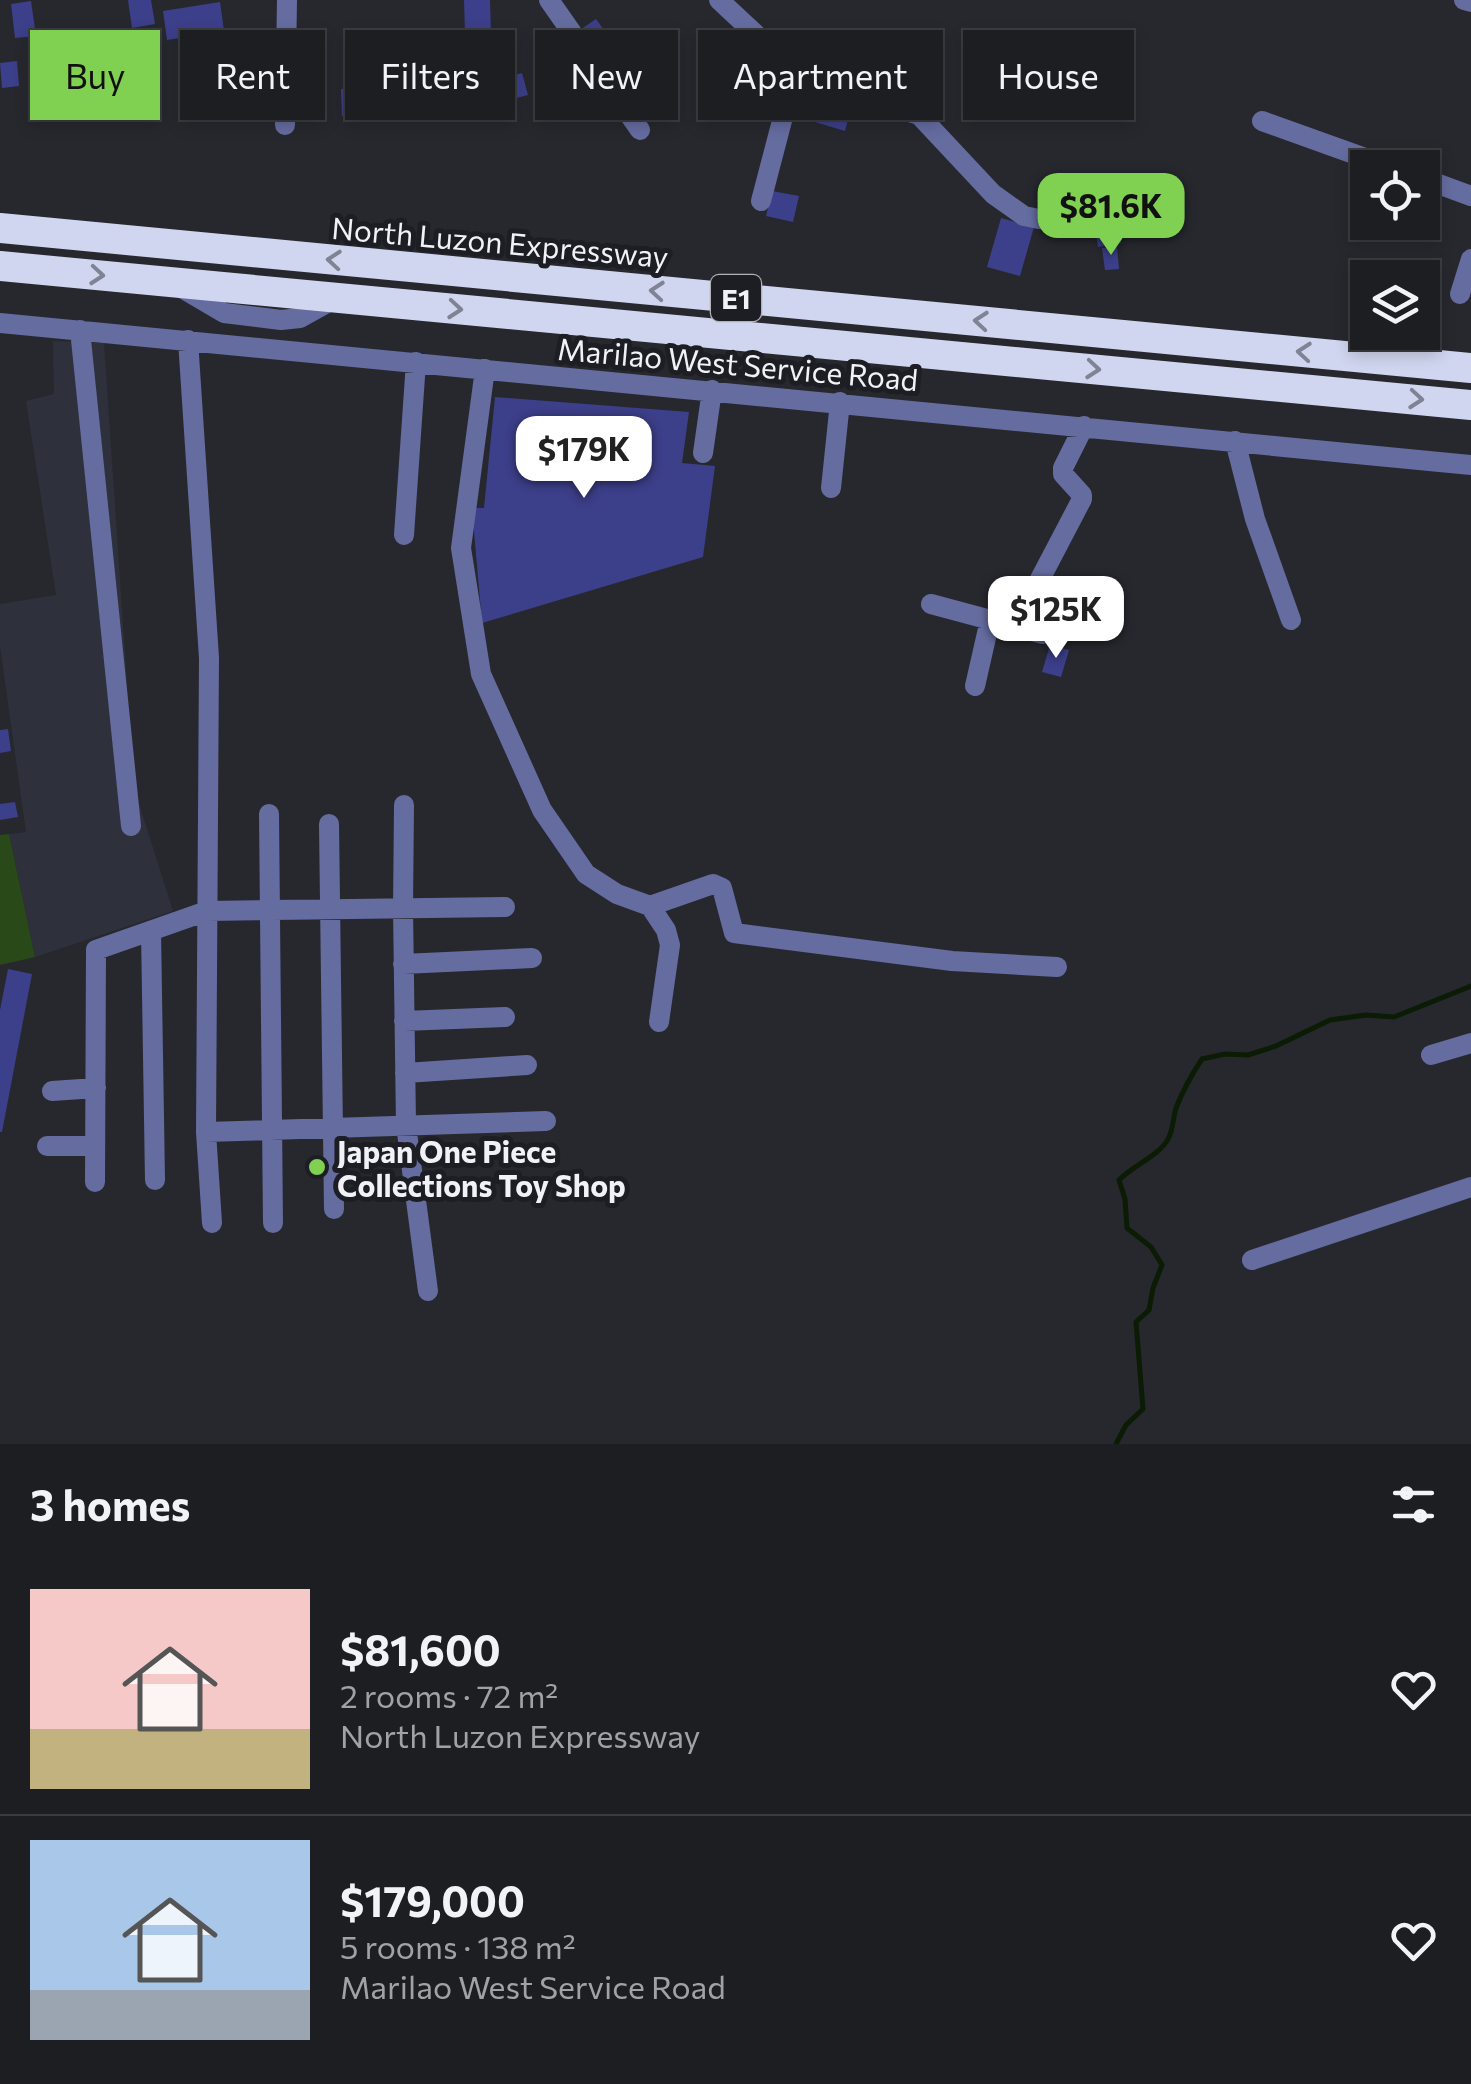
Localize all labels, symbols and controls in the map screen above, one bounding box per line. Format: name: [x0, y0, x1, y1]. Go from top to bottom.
chip: Buy: [30, 30, 160, 120]
chip: Rent: [180, 30, 325, 120]
chip: Filters: [345, 30, 515, 120]
chip: New: [535, 30, 678, 120]
chip: Apartment: [698, 30, 943, 120]
chip: House: [963, 30, 1134, 120]
map controls: [1350, 150, 1440, 350]
button: locate: [1350, 150, 1440, 240]
pin: $81.6K: [1030, 173, 1192, 258]
text: $81.6K: [1060, 185, 1162, 225]
street label: North Luzon Expressway: [330, 208, 670, 274]
one-way arrow: [325, 250, 341, 271]
button: layers: [1350, 260, 1440, 350]
one-way arrow: [89, 264, 105, 286]
road number: E1: [711, 275, 761, 321]
one-way arrow: [649, 280, 665, 302]
one-way arrow: [448, 298, 464, 319]
one-way arrow: [972, 311, 988, 333]
street label: Marilao West Service Road: [556, 329, 920, 397]
one-way arrow: [1296, 341, 1312, 363]
one-way arrow: [1085, 358, 1101, 379]
one-way arrow: [1409, 388, 1425, 410]
pin: $179K: [514, 416, 654, 501]
text: $179K: [538, 428, 630, 468]
pin: $125K: [986, 576, 1126, 661]
text: $125K: [1010, 588, 1102, 628]
place label: Japan One Piece Collections Toy Shop: [337, 1132, 626, 1203]
marker: Japan One Piece Collections Toy Shop: [306, 1156, 328, 1178]
icon: filters: [1386, 1477, 1441, 1532]
text: 3 homes: [30, 1478, 190, 1530]
text: $81,600: [340, 1623, 501, 1675]
icon: home: [110, 1629, 230, 1749]
icon: heart: [1386, 1662, 1441, 1717]
text: 2 rooms · 72 m²: [340, 1675, 558, 1715]
text: North Luzon Expressway: [340, 1715, 700, 1755]
text: $179,000: [340, 1874, 525, 1926]
icon: home: [110, 1880, 230, 2000]
icon: heart: [1386, 1913, 1441, 1968]
text: 5 rooms · 138 m²: [340, 1926, 576, 1966]
text: Marilao West Service Road: [340, 1966, 726, 2006]

